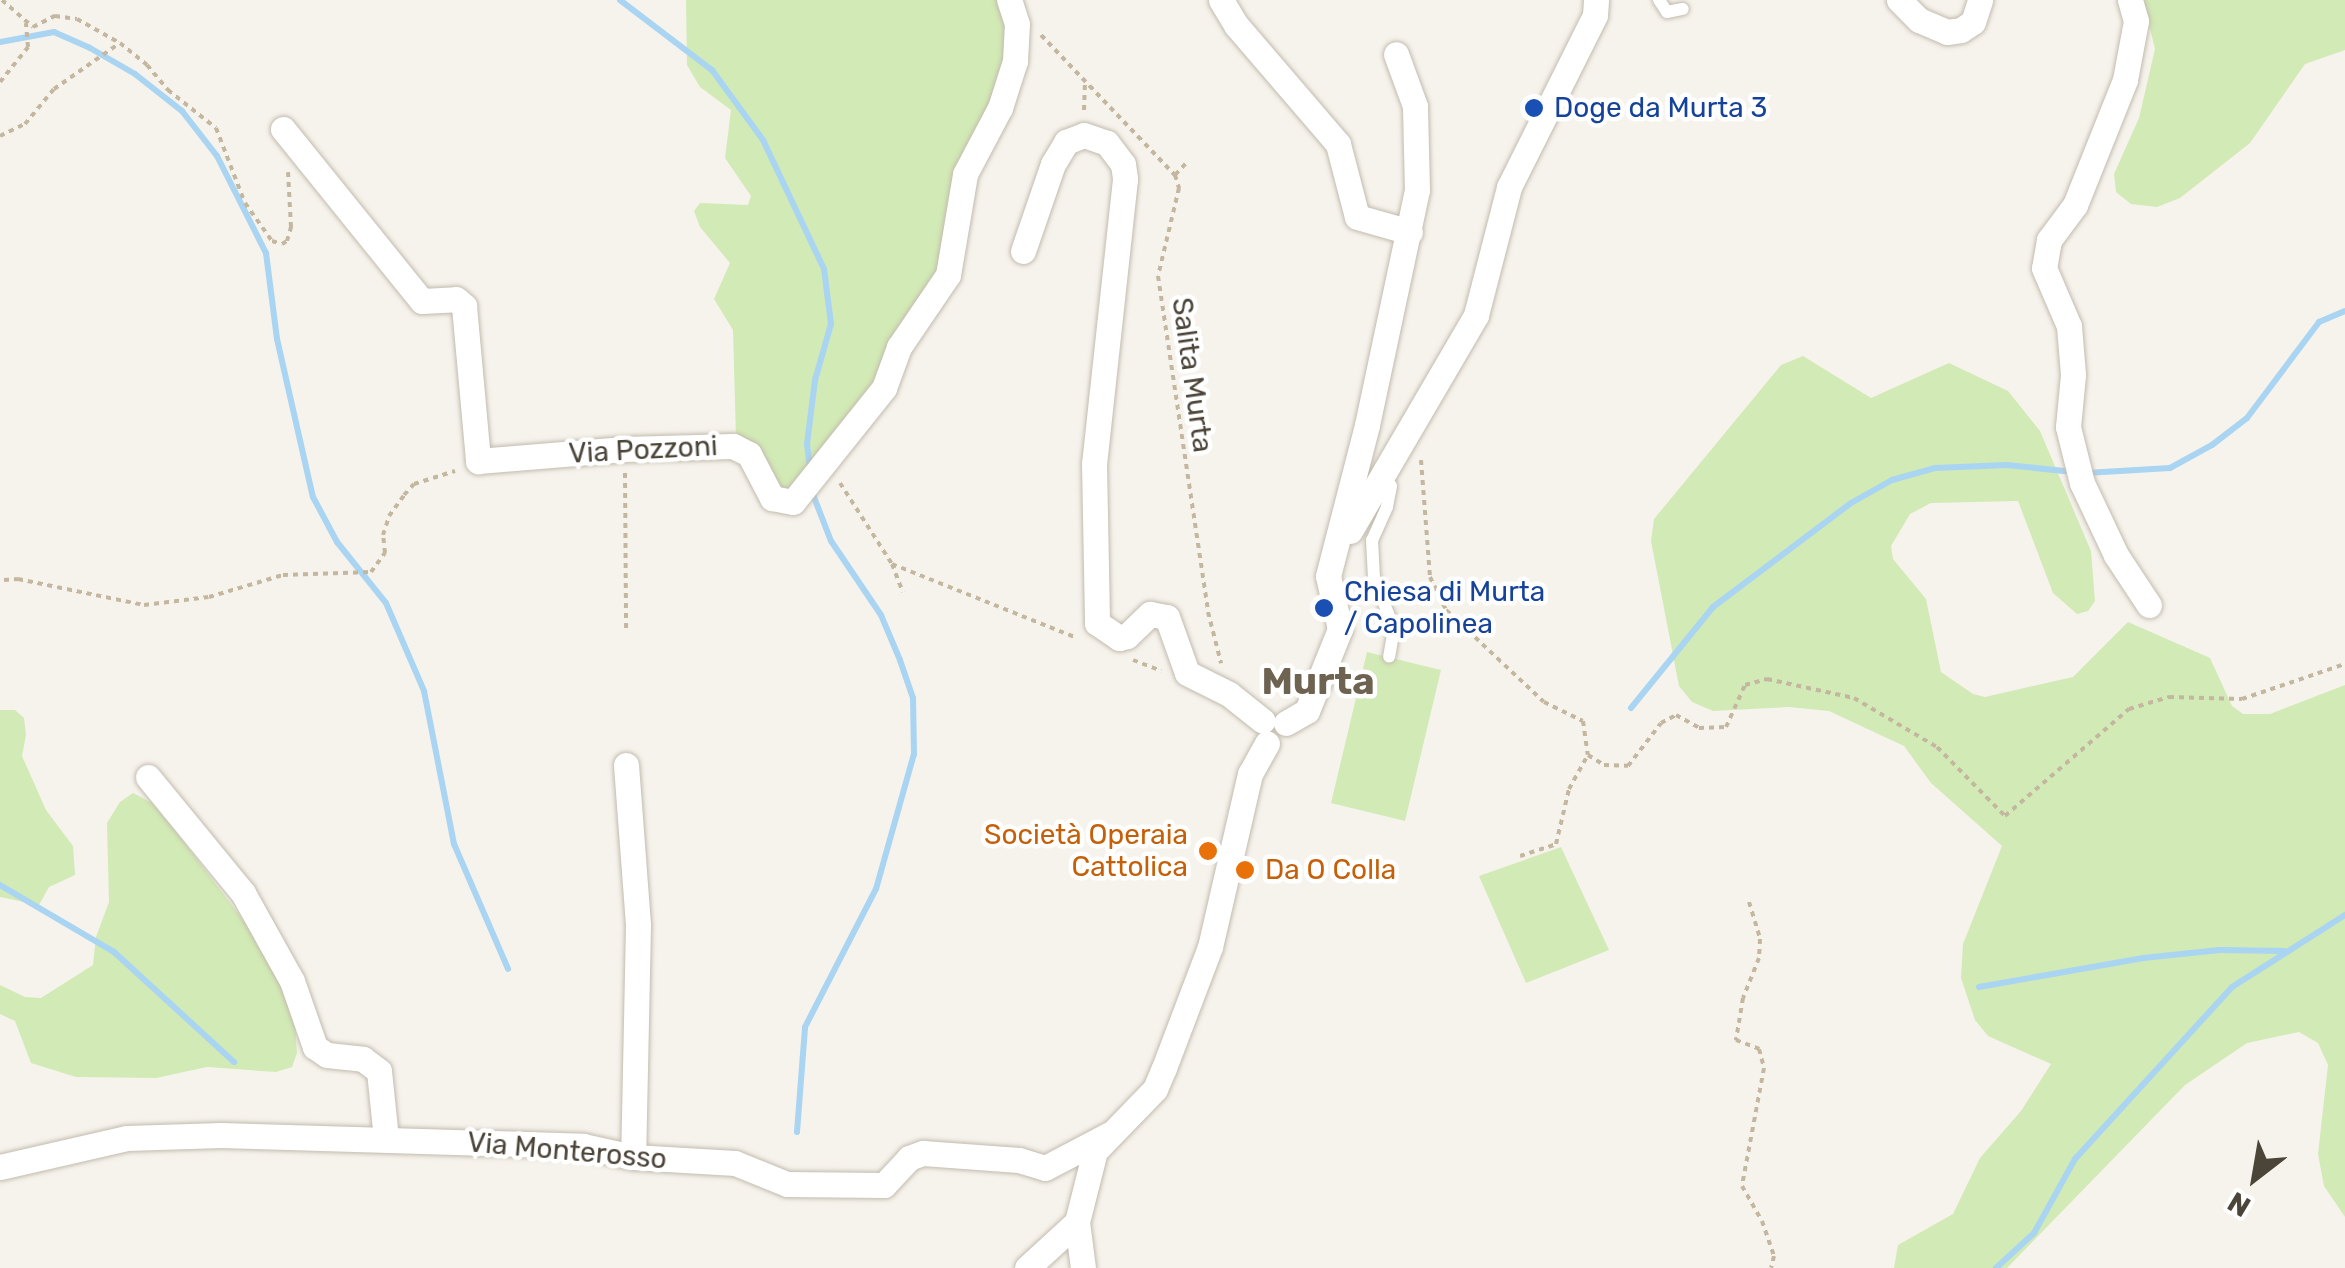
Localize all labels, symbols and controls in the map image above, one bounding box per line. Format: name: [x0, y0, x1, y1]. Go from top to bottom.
place label: Doge da Murta 3: [1554, 91, 1767, 125]
marker: Doge da Murta 3: [1523, 97, 1545, 119]
street label: Salita Murta: [1165, 295, 1219, 455]
street label: Via Pozzoni: [568, 429, 718, 471]
place label: Chiesa di Murta / Capolinea: [1344, 575, 1545, 641]
marker: Chiesa di Murta / Capolinea: [1313, 597, 1335, 619]
district label: Murta: [1261, 659, 1375, 705]
place label: Società Operaia Cattolica: [984, 818, 1188, 884]
marker: Società Operaia Cattolica: [1197, 840, 1219, 862]
place label: Da O Colla: [1265, 853, 1396, 887]
marker: Da O Colla: [1234, 859, 1256, 881]
street label: Via Monterosso: [466, 1126, 668, 1176]
north arrow: [2205, 1128, 2305, 1228]
text: N: [2222, 1185, 2256, 1223]

